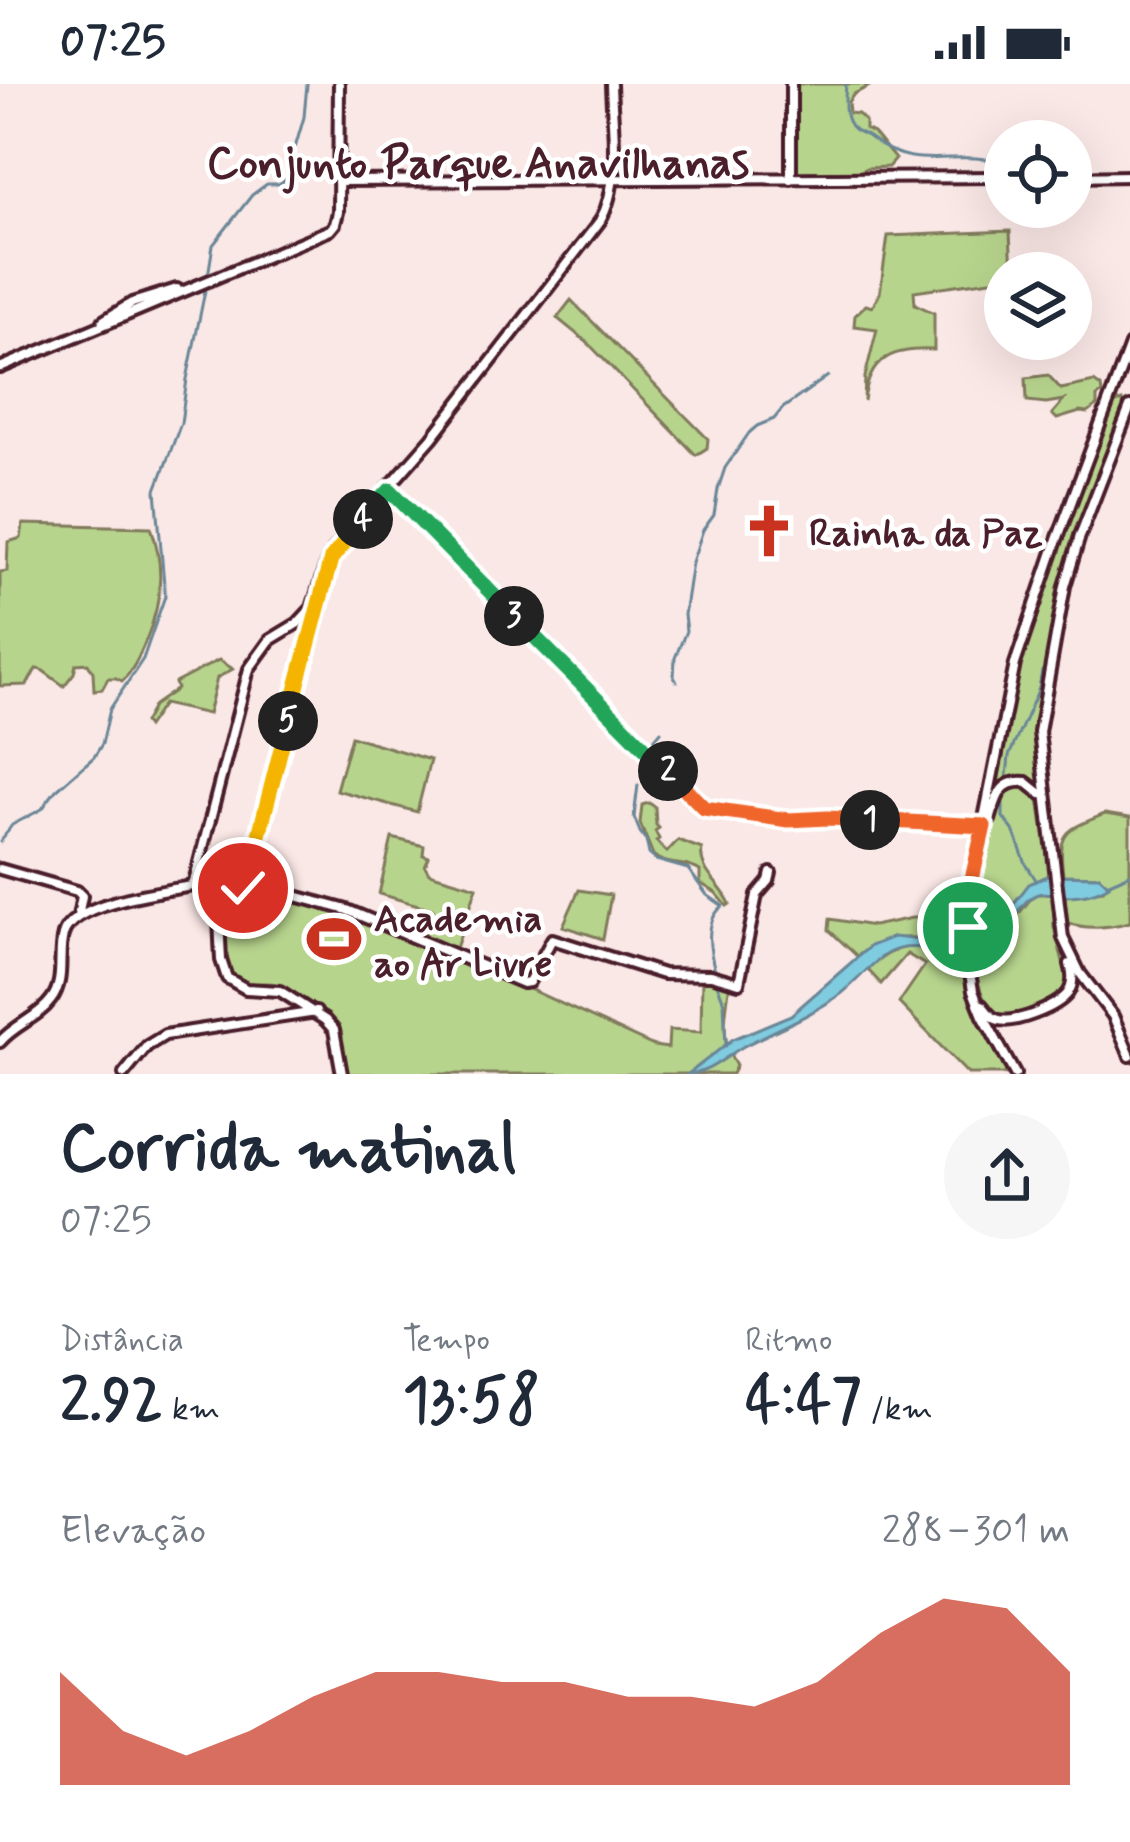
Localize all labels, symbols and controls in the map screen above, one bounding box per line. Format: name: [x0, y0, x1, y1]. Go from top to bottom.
text: 07:25: [60, 13, 166, 72]
map controls: [984, 120, 1092, 360]
button: locate: [984, 120, 1092, 228]
district label: Conjunto Parque Anavilhanas: [207, 135, 750, 194]
button: layers: [984, 252, 1092, 360]
pin: 4: [333, 489, 393, 549]
text: 4: [353, 497, 373, 541]
church icon: Rainha da Paz: [740, 502, 798, 560]
place label: Rainha da Paz: [809, 509, 1043, 560]
pin: 3: [484, 586, 544, 646]
text: 3: [507, 594, 521, 638]
pin: 5: [258, 691, 318, 751]
text: 5: [278, 699, 298, 743]
pin: 2: [638, 741, 698, 801]
text: 2: [660, 749, 676, 793]
pin: 1: [840, 790, 900, 850]
text: 1: [863, 798, 877, 842]
pin: [192, 837, 294, 939]
icon: check: [210, 855, 276, 921]
pin: [917, 876, 1019, 978]
icon: arrive: [935, 894, 1001, 960]
place label: Academia ao Ar Livre: [374, 895, 552, 991]
sports icon: Academia ao Ar Livre: [305, 910, 363, 968]
text: Corrida matinal: [60, 1108, 516, 1194]
button: share: [944, 1113, 1070, 1239]
text: 07:25: [60, 1196, 152, 1247]
text: Distância: [60, 1319, 184, 1363]
text: Tempo: [403, 1319, 490, 1363]
text: Ritmo: [745, 1319, 832, 1363]
text: 2.92: [60, 1363, 163, 1442]
text: 13:58: [403, 1363, 540, 1442]
text: 4:47: [745, 1363, 861, 1442]
text: km: [163, 1388, 220, 1432]
text: /km: [861, 1388, 933, 1432]
text: Elevação: [60, 1506, 206, 1557]
text: 288–301 m: [882, 1506, 1070, 1557]

